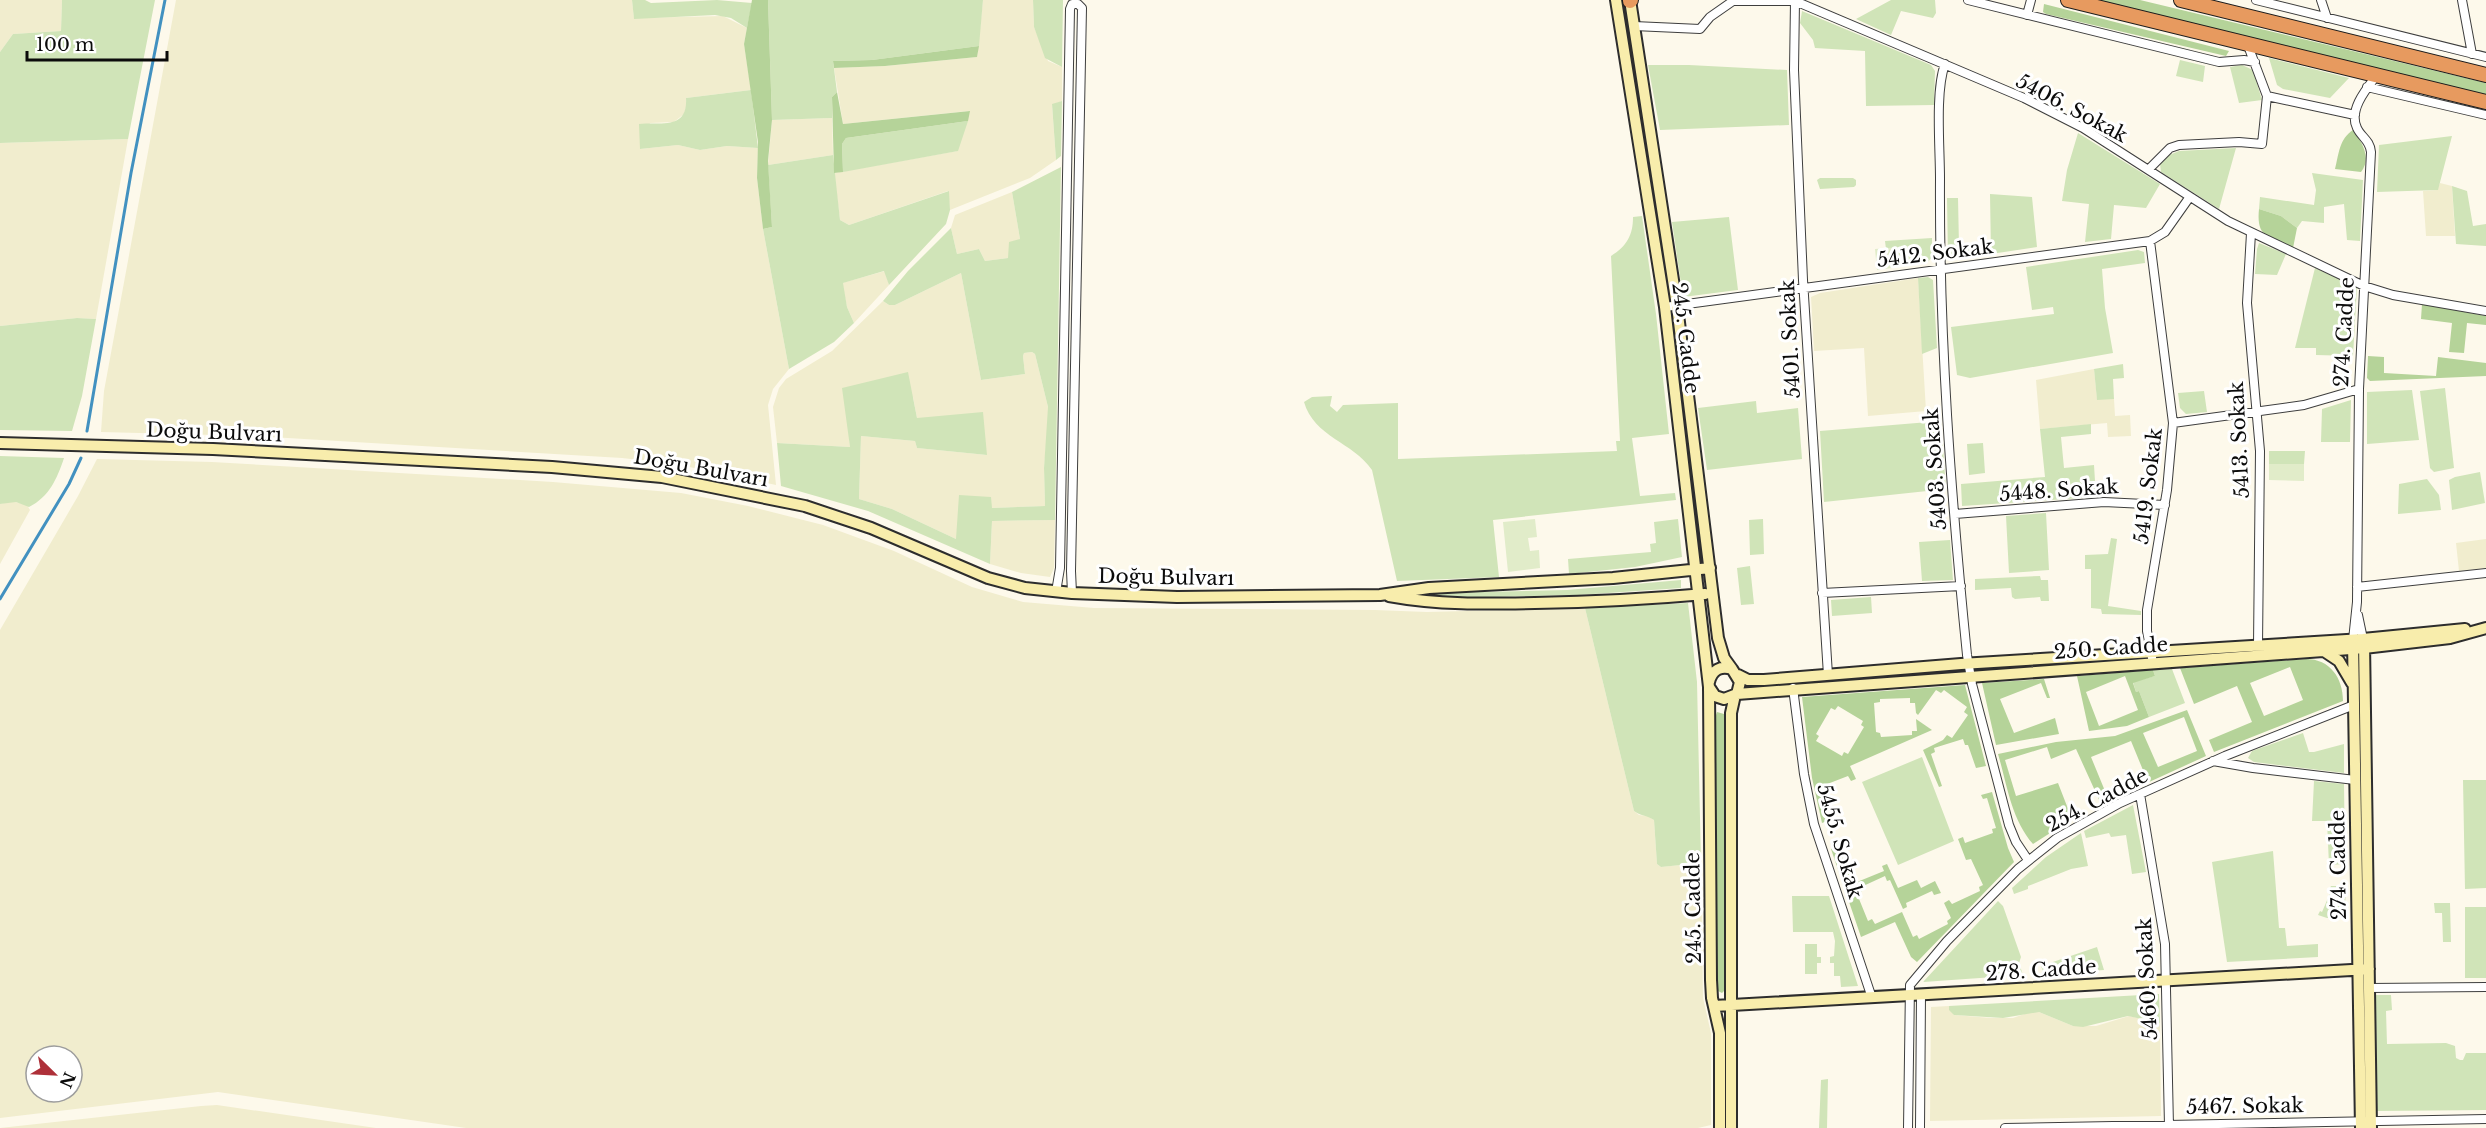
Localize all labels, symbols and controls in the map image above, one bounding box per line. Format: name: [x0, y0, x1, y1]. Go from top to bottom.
scale bar: [27, 24, 166, 62]
text: 100 m: [36, 34, 94, 56]
street label: 5406. Sokak: [2012, 69, 2133, 148]
street label: 5412. Sokak: [1875, 234, 1995, 272]
street label: 274. Cadde: [2329, 276, 2359, 388]
street label: 5401. Sokak: [1775, 278, 1805, 399]
street label: 245. Cadde: [1667, 281, 1705, 395]
street label: 5413. Sokak: [2224, 380, 2254, 499]
street label: 5403. Sokak: [1919, 406, 1951, 531]
street label: Doğu Bulvarı: [145, 418, 283, 446]
street label: 5419. Sokak: [2129, 426, 2167, 546]
street label: Doğu Bulvarı: [632, 444, 770, 492]
street label: 5448. Sokak: [1998, 474, 2120, 506]
street label: Doğu Bulvarı: [1098, 564, 1235, 590]
street label: 250. Cadde: [2053, 632, 2169, 664]
street label: 254. Cadde: [2042, 763, 2152, 837]
street label: 5455. Sokak: [1812, 781, 1868, 902]
street label: 274. Cadde: [2325, 810, 2351, 920]
street label: 245. Cadde: [1680, 852, 1706, 964]
street label: 5460. Sokak: [2132, 917, 2162, 1041]
street label: 278. Cadde: [1985, 954, 2097, 986]
north arrow: [24, 1044, 84, 1104]
text: N: [56, 1069, 80, 1091]
street label: 5467. Sokak: [2186, 1093, 2305, 1119]

